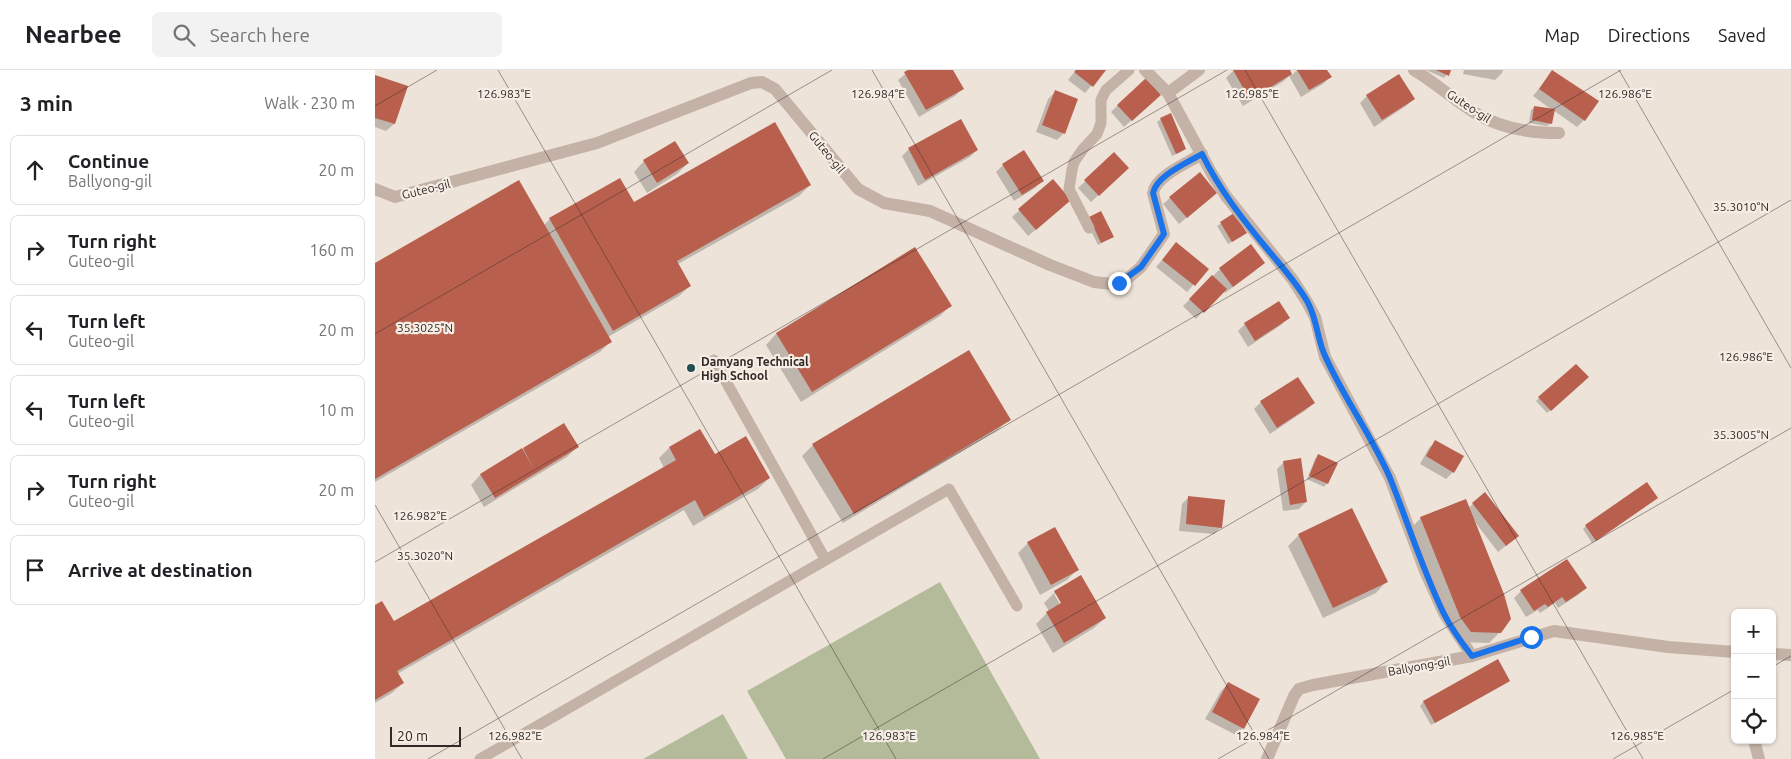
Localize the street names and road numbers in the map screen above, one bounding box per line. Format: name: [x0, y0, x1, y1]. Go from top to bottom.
street label: Guteo-gil: [1445, 87, 1493, 125]
street label: Guteo-gil: [806, 129, 848, 175]
street label: Guteo-gil: [400, 177, 452, 201]
street label: Ballyong-gil: [1387, 654, 1451, 678]

